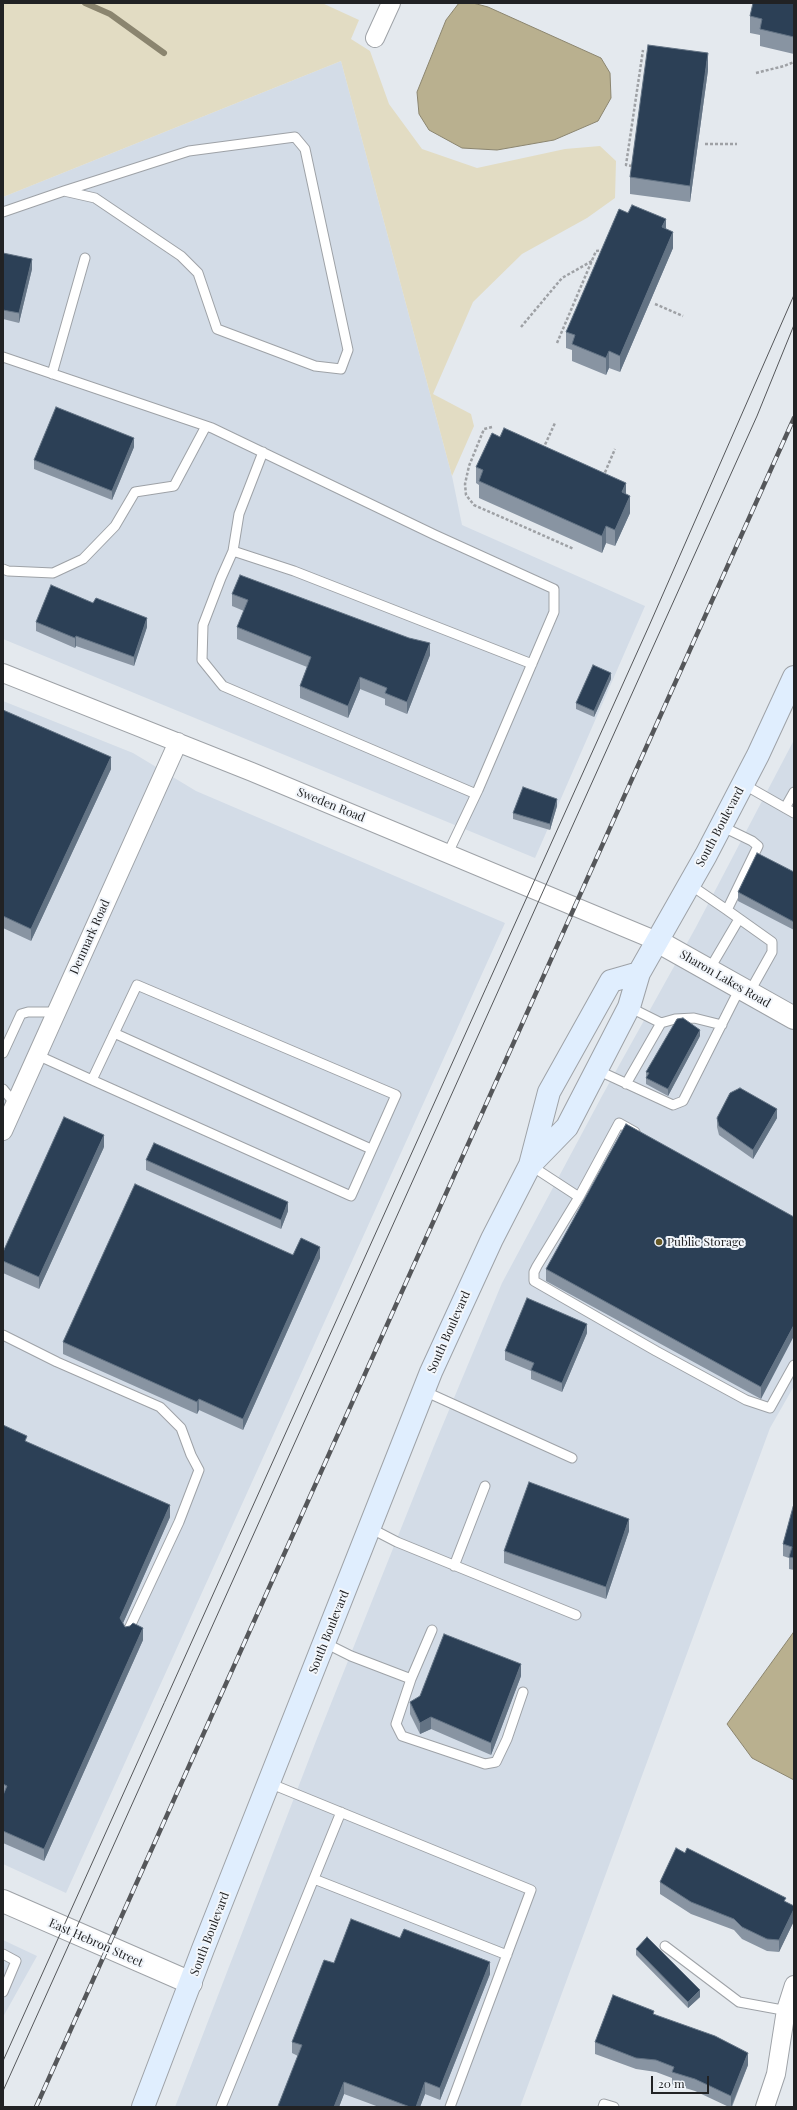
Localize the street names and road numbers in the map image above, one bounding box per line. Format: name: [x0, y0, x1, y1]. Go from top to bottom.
street label: Sweden Road: [295, 785, 367, 825]
street label: South Boulevard: [693, 785, 747, 869]
street label: Denmark Road: [67, 897, 113, 977]
street label: Sharon Lakes Road: [677, 947, 773, 1011]
street label: South Boulevard: [424, 1289, 474, 1375]
street label: South Boulevard: [306, 1588, 352, 1676]
street label: South Boulevard: [187, 1890, 233, 1978]
street label: East Hebron Street: [47, 1916, 145, 1970]

